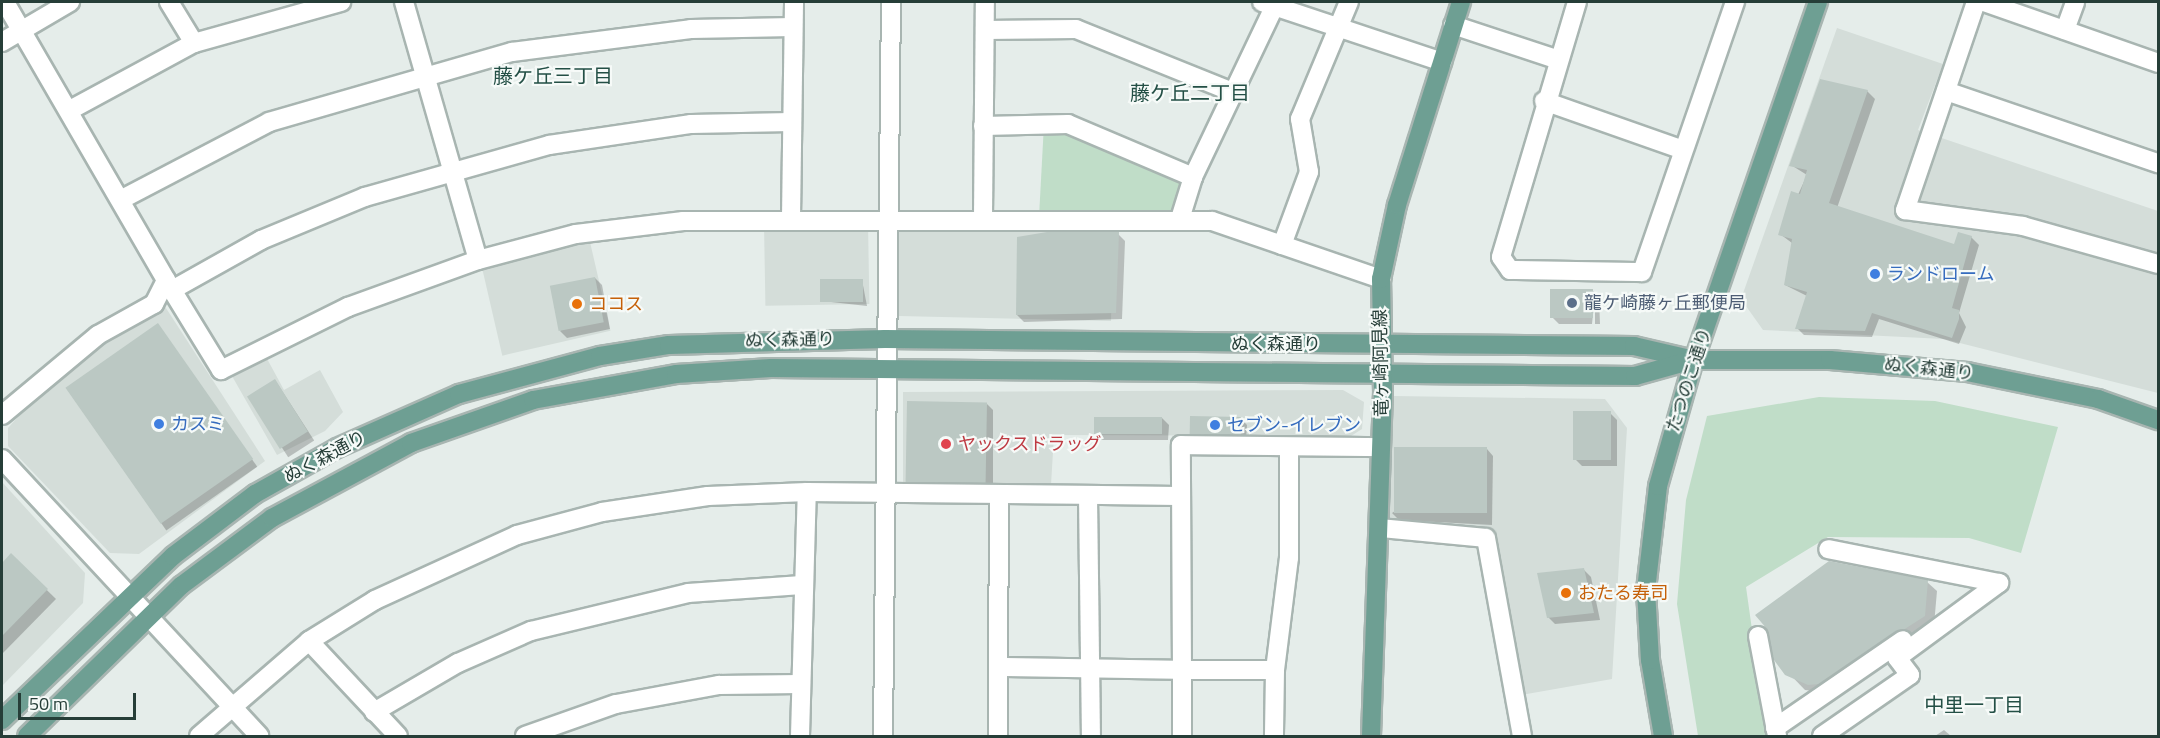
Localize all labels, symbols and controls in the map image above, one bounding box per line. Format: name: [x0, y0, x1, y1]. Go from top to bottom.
district label: 藤ケ丘三丁目: [493, 63, 613, 87]
district label: 藤ケ丘二丁目: [1130, 80, 1250, 104]
place label: ランドローム: [1887, 263, 1995, 285]
marker: ランドローム: [1868, 267, 1882, 281]
place label: 龍ケ崎藤ヶ丘郵便局: [1584, 292, 1746, 314]
place label: ココス: [589, 293, 643, 315]
marker: 龍ケ崎藤ヶ丘郵便局: [1565, 296, 1579, 310]
marker: ココス: [570, 297, 584, 311]
street label: 竜ヶ崎阿見線: [1369, 309, 1393, 417]
street label: たつのこ通り: [1662, 325, 1716, 435]
street label: ぬく森通り: [745, 328, 835, 352]
street label: ぬく森通り: [1231, 333, 1321, 355]
street label: ぬく森通り: [1883, 354, 1975, 384]
place label: カスミ: [171, 413, 225, 435]
place label: セブン-イレブン: [1227, 414, 1361, 436]
marker: カスミ: [152, 417, 166, 431]
marker: セブン-イレブン: [1208, 418, 1222, 432]
street label: ぬく森通り: [280, 426, 370, 488]
place label: ヤックスドラッグ: [958, 433, 1102, 455]
marker: ヤックスドラッグ: [939, 437, 953, 451]
place label: おたる寿司: [1578, 582, 1668, 604]
marker: おたる寿司: [1559, 586, 1573, 600]
scale bar: [21, 681, 140, 719]
text: 50 m: [29, 690, 68, 717]
district label: 中里一丁目: [1924, 692, 2024, 716]

